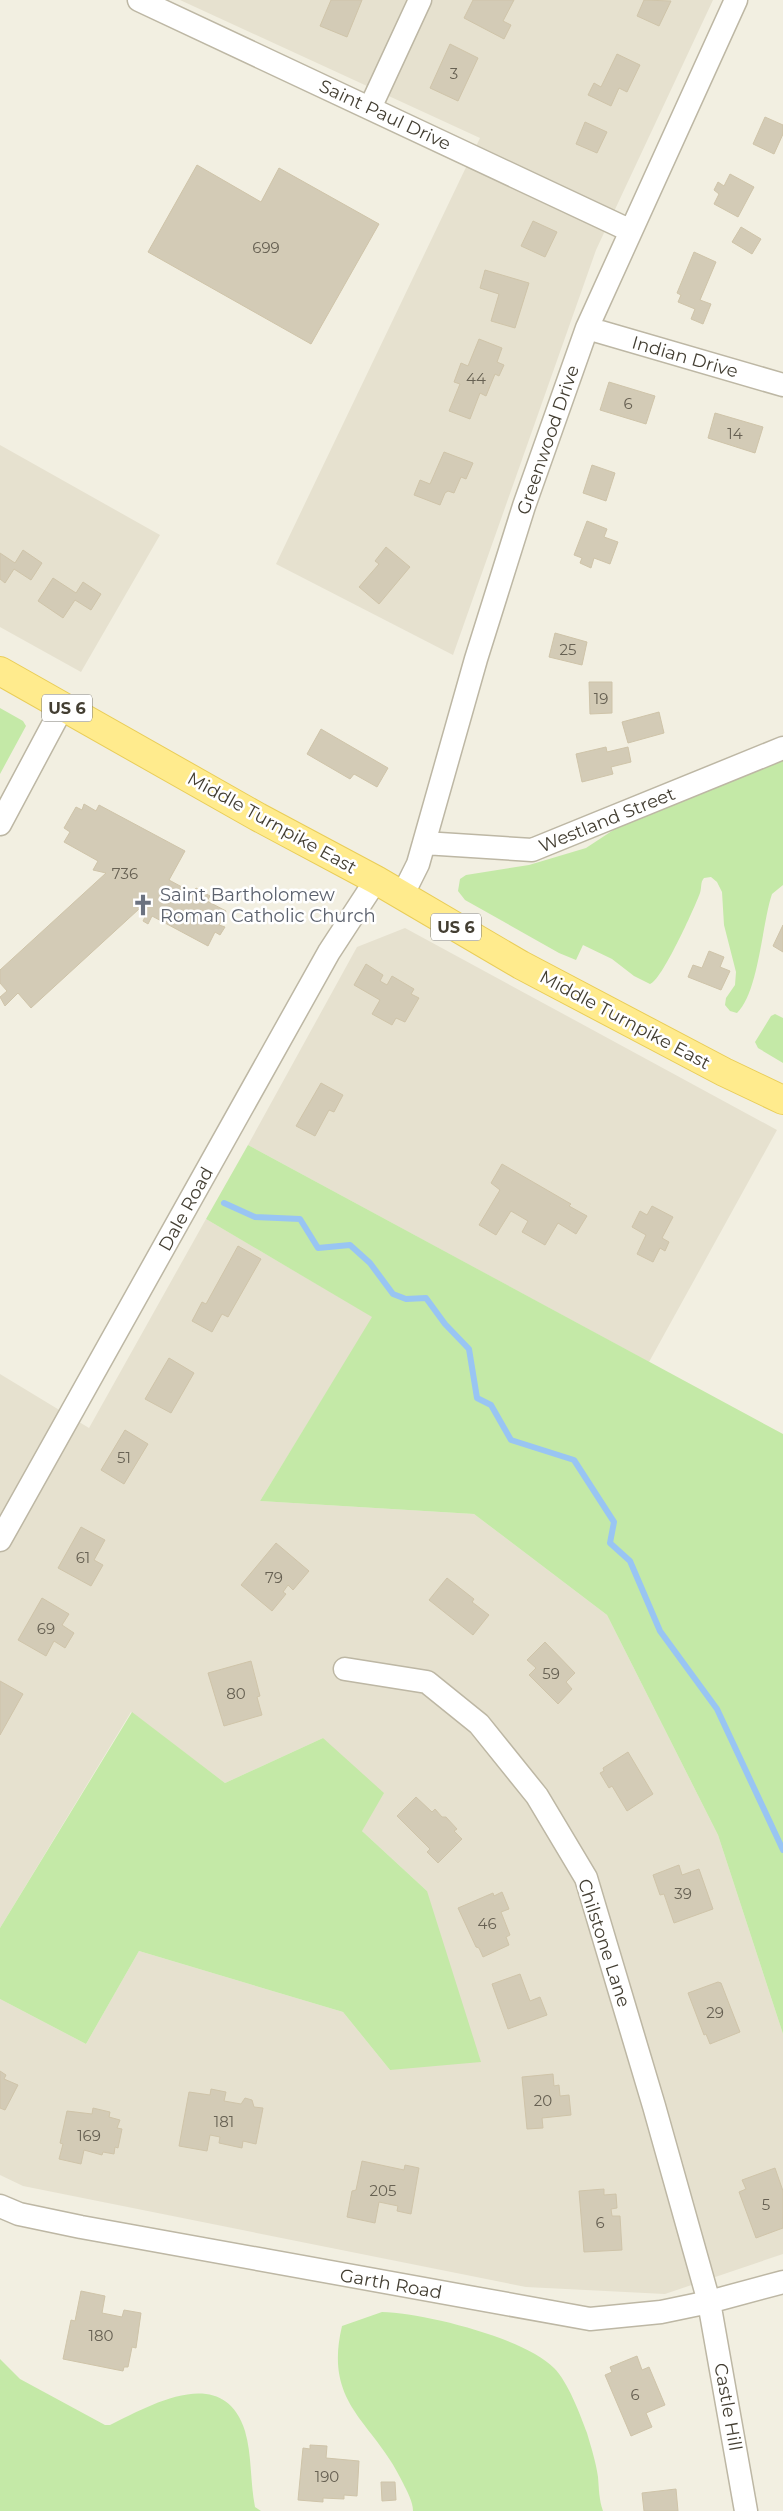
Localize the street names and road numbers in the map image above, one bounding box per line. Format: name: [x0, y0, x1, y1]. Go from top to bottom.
street label: Saint Paul Drive: [316, 75, 454, 155]
street label: Indian Drive: [629, 331, 741, 383]
street label: Greenwood Drive: [512, 362, 584, 518]
road number: US 6: [42, 694, 92, 721]
street label: Middle Turnpike East: [184, 767, 360, 879]
street label: Westland Street: [536, 783, 678, 857]
road number: US 6: [431, 914, 481, 940]
street label: Middle Turnpike East: [536, 966, 714, 1074]
street label: Dale Road: [154, 1163, 218, 1255]
street label: Chilstone Lane: [573, 1876, 635, 2010]
street label: Garth Road: [338, 2264, 444, 2304]
street label: Castle Hill: [709, 2361, 747, 2453]

